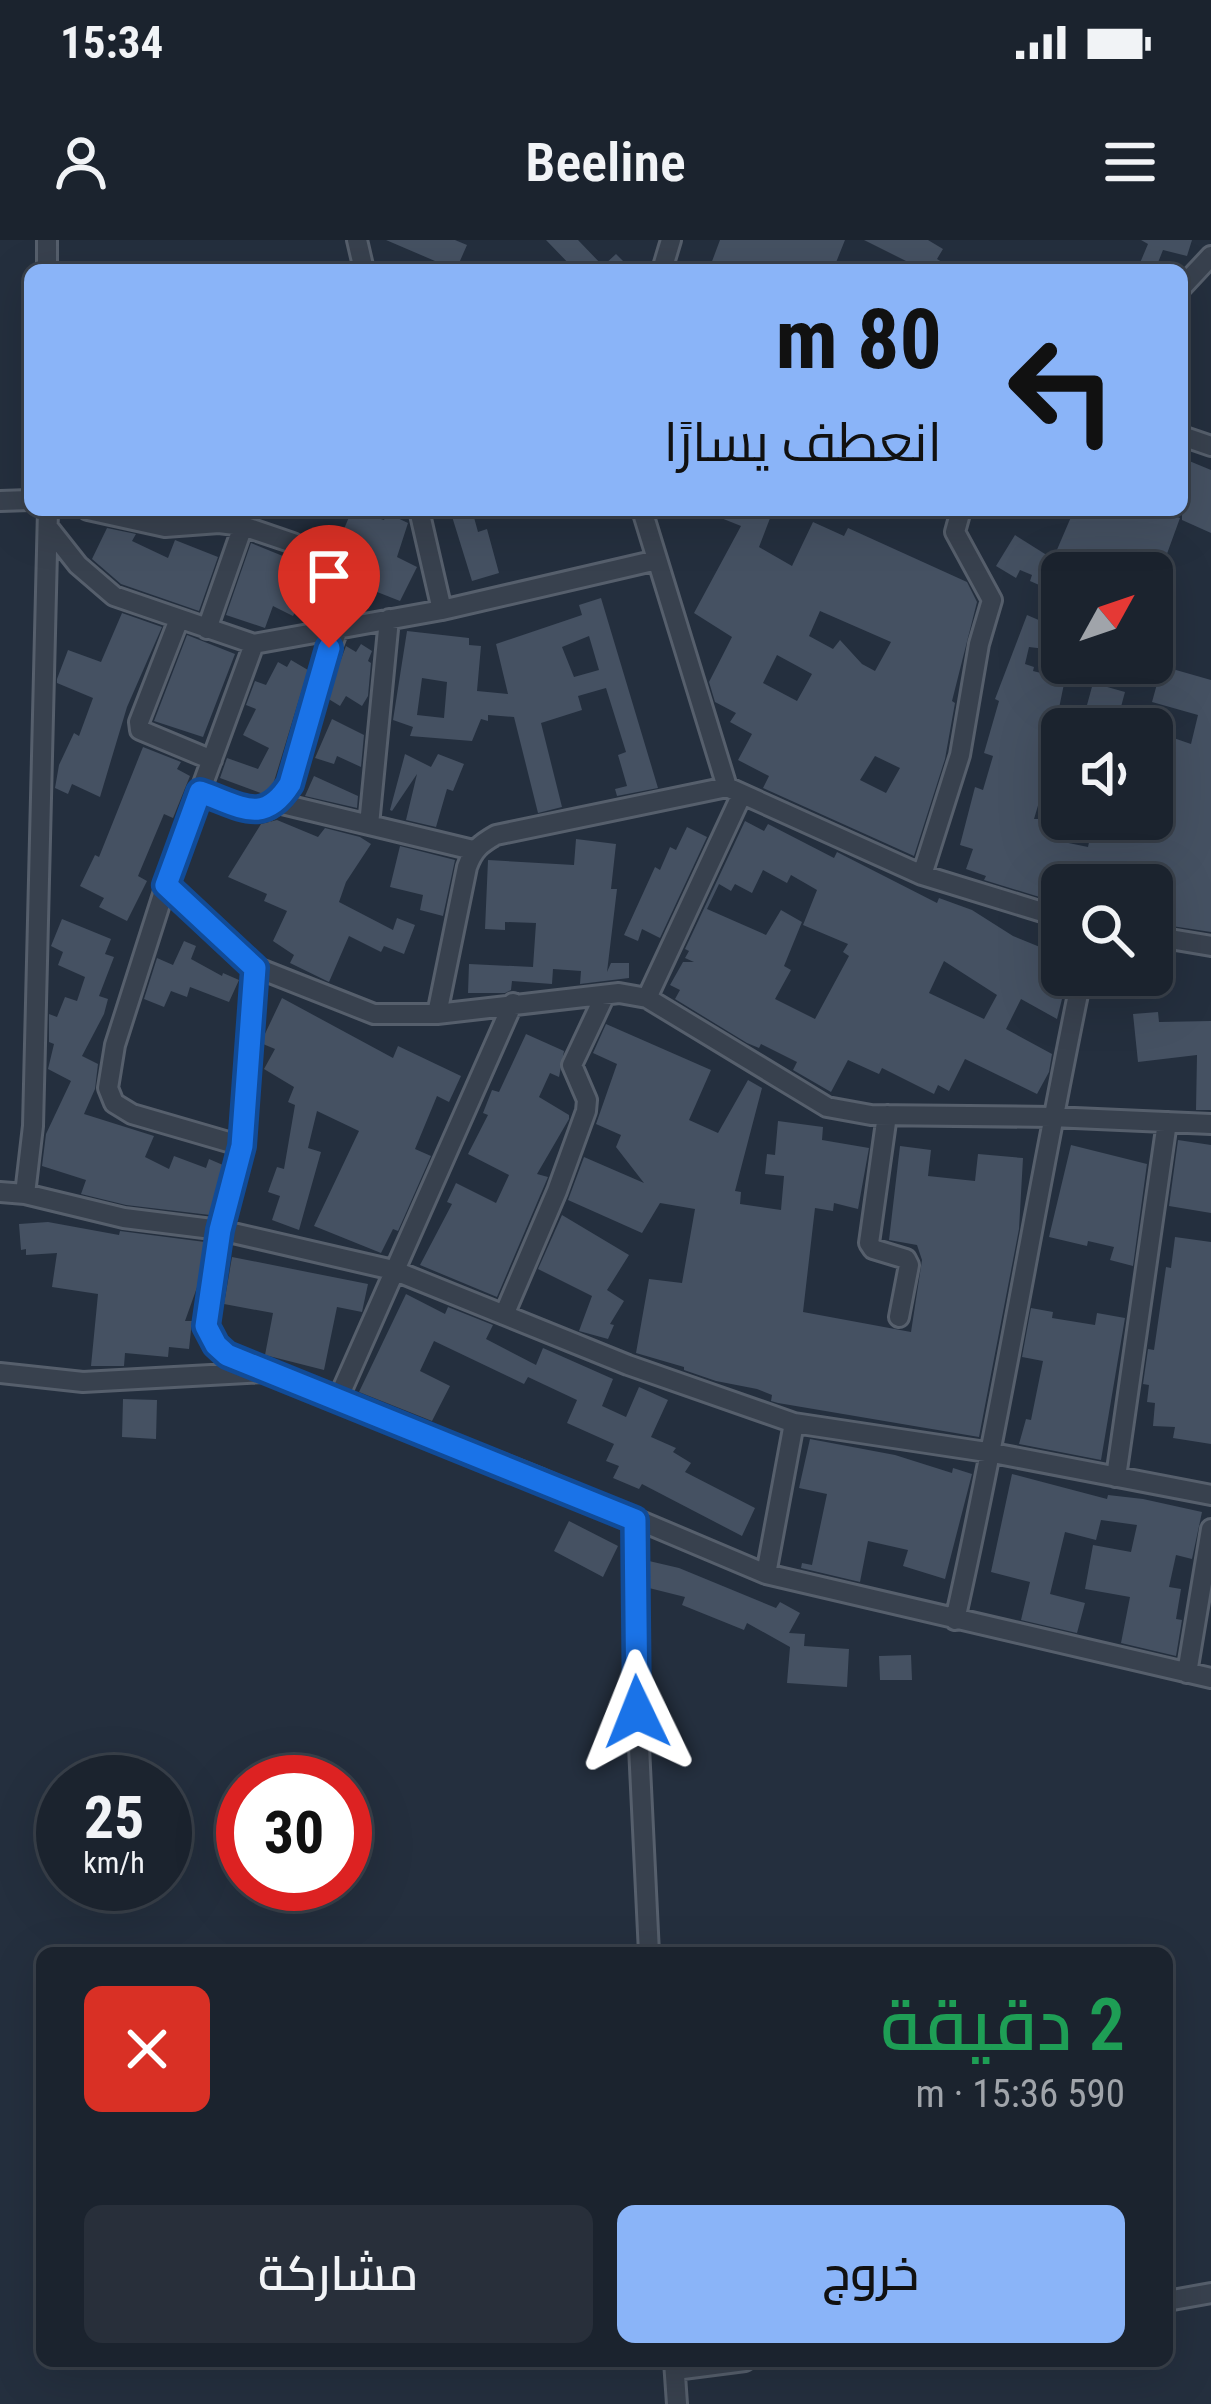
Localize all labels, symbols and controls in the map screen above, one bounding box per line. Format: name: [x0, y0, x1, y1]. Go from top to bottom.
text: 15:34: [60, 16, 163, 69]
icon: person: [48, 129, 114, 195]
icon: menu: [1097, 129, 1163, 195]
text: Beeline: [525, 131, 686, 194]
text: 80 m: [775, 290, 942, 389]
icon: left: [984, 312, 1140, 468]
text: انعطف يسارًا: [663, 411, 942, 474]
pin: [278, 525, 380, 648]
icon: arrive: [296, 543, 362, 609]
north arrow: [1041, 552, 1173, 684]
map controls: [1041, 552, 1173, 996]
button: sound: [1041, 708, 1173, 840]
button: search: [1041, 864, 1173, 996]
position arrow: [574, 1649, 700, 1775]
speed limit sign: 30: [216, 1755, 372, 1911]
text: 25: [84, 1782, 144, 1853]
text: km/h: [83, 1845, 145, 1880]
text: 2 دقيقة: [880, 1983, 1125, 2068]
button: close: [84, 1986, 210, 2112]
text: 590 m · 15:36: [915, 2071, 1125, 2117]
button: مشاركة: [84, 2205, 593, 2343]
button: خروج: [617, 2205, 1125, 2343]

